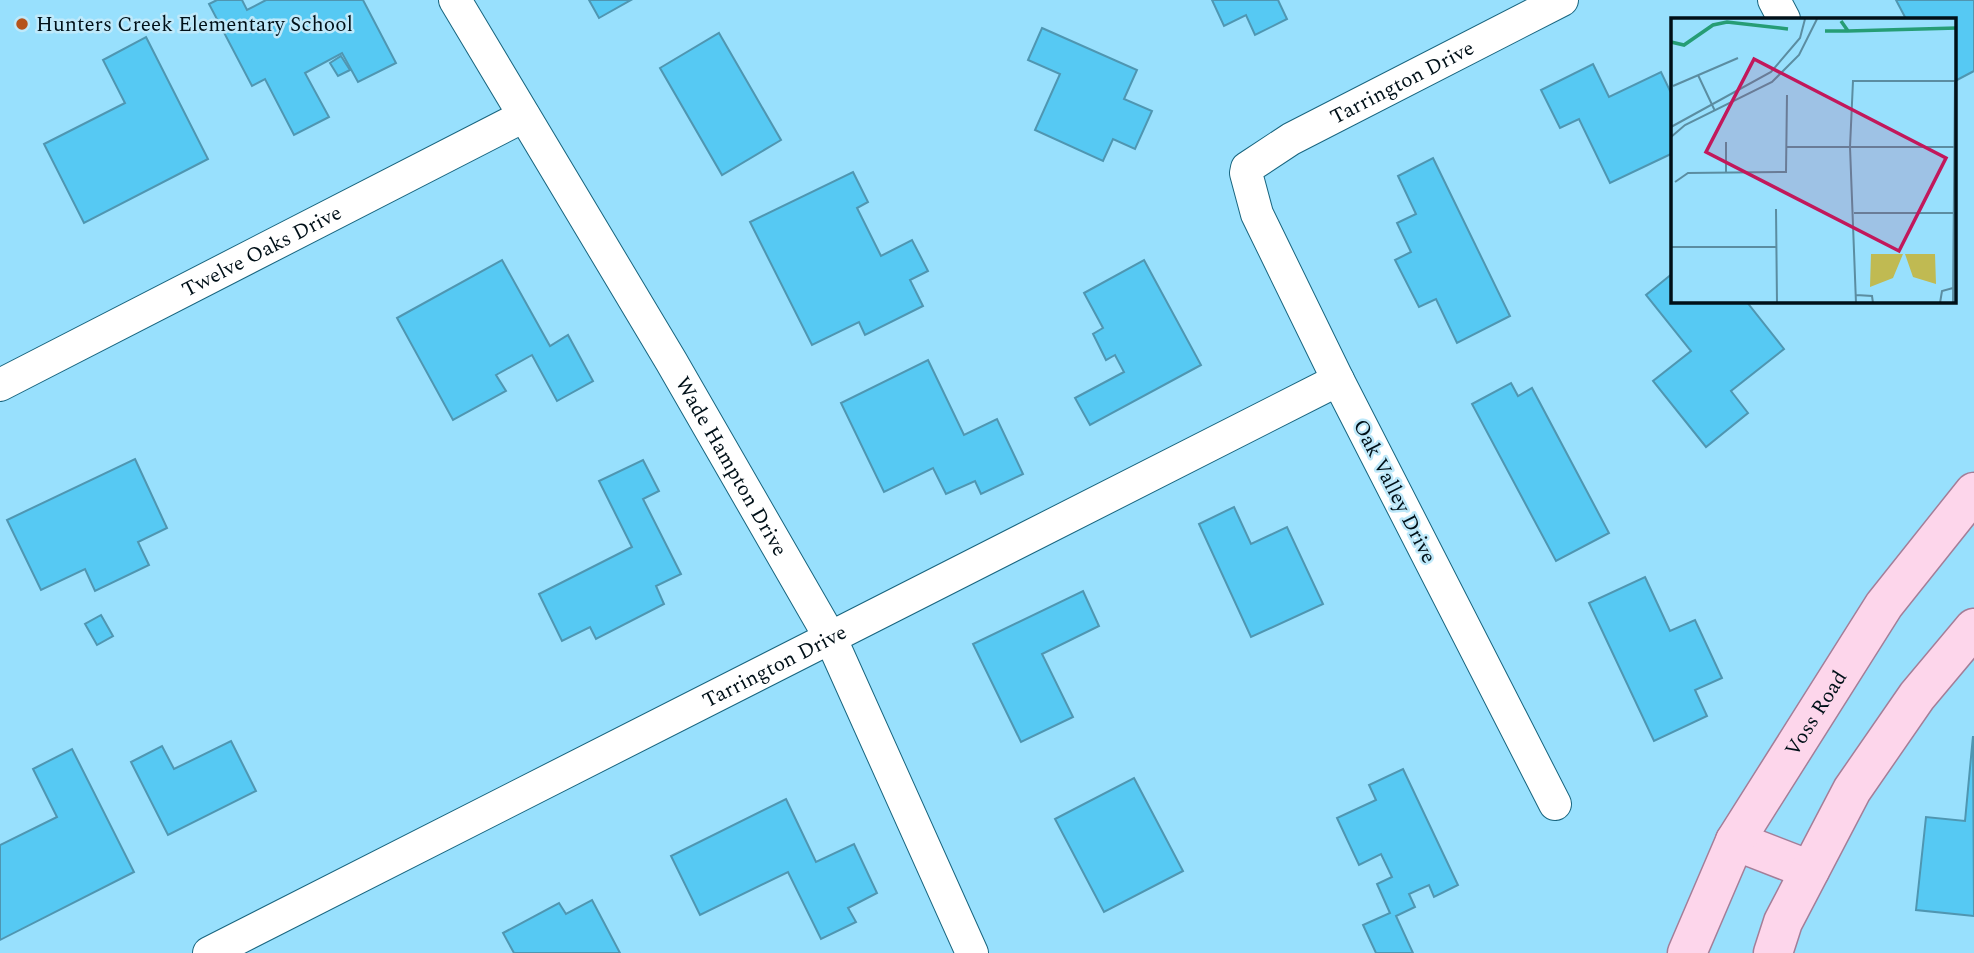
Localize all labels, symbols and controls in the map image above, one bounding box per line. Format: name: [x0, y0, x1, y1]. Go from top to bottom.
place label: Hunters Creek Elementary School: [36, 9, 353, 41]
marker: Hunters Creek Elementary School: [14, 16, 30, 32]
inset map: [1671, 18, 1956, 303]
street label: Tarrington Drive: [1325, 33, 1480, 133]
street label: Twelve Oaks Drive: [176, 197, 348, 306]
street label: Wade Hampton Drive: [666, 371, 795, 562]
street label: Oak Valley Drive: [1344, 414, 1444, 569]
street label: Tarrington Drive: [697, 617, 853, 717]
street label: Voss Road: [1777, 664, 1856, 763]

